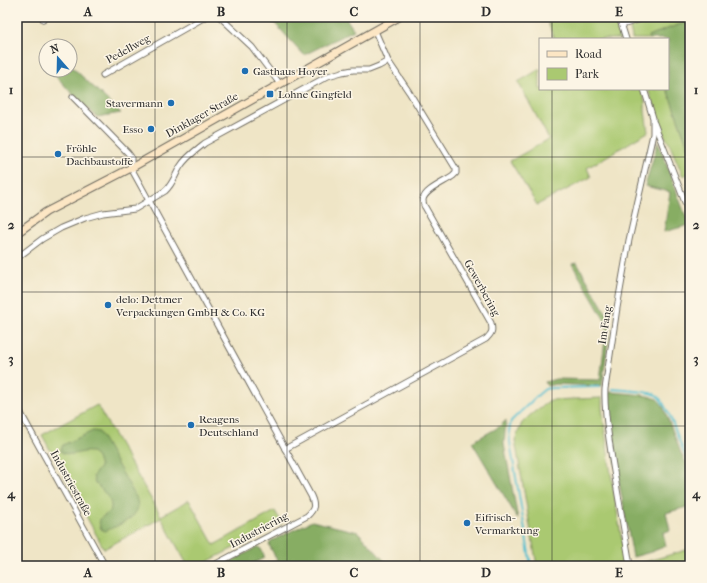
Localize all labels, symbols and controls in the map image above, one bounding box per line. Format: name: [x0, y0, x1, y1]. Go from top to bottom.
text: A: [83, 4, 93, 19]
text: B: [217, 4, 226, 19]
text: C: [350, 4, 359, 19]
text: D: [481, 4, 491, 19]
text: E: [615, 4, 623, 19]
street label: Pedellweg: [104, 32, 152, 66]
north arrow: [38, 38, 78, 78]
legend: [539, 38, 669, 90]
text: N: [49, 41, 62, 57]
text: Road: [575, 47, 602, 61]
place label: Gasthaus Hoyer: [253, 65, 328, 78]
marker: Gasthaus Hoyer: [240, 66, 250, 76]
text: Park: [575, 67, 600, 81]
text: 1: [9, 82, 14, 97]
text: 1: [694, 82, 699, 97]
place label: Lohne Gingfeld: [278, 88, 353, 101]
street label: Dinklager Straße: [163, 89, 241, 140]
marker: Lohne Gingfeld: [265, 89, 275, 99]
place label: Stavermann: [106, 97, 164, 110]
marker: Stavermann: [166, 98, 176, 108]
place label: Esso: [123, 123, 143, 136]
marker: Esso: [146, 124, 156, 134]
place label: Fröhle Dachbaustoffe: [66, 142, 133, 168]
marker: Fröhle Dachbaustoffe: [53, 149, 63, 159]
text: 2: [8, 217, 15, 232]
text: 2: [693, 217, 700, 232]
street label: Gewerbering: [461, 257, 503, 319]
place label: delo: Dettmer Verpackungen GmbH & Co. KG: [115, 293, 265, 319]
marker: delo: Dettmer Verpackungen GmbH & Co. KG: [103, 300, 113, 310]
street label: Im Fang: [596, 305, 614, 345]
text: 3: [8, 351, 14, 367]
text: 3: [693, 351, 699, 367]
place label: Reagens Deutschland: [199, 413, 259, 439]
marker: Reagens Deutschland: [186, 420, 196, 430]
street label: Industriestraße: [48, 448, 95, 519]
text: 4: [6, 486, 16, 502]
text: 4: [691, 486, 701, 502]
street label: Industriering: [228, 509, 291, 551]
place label: Eifrisch- Vermarktung: [474, 511, 539, 537]
marker: Eifrisch- Vermarktung: [462, 518, 472, 528]
text: A: [83, 565, 93, 580]
text: B: [217, 565, 226, 580]
text: C: [350, 565, 359, 580]
text: D: [481, 565, 491, 580]
text: E: [615, 565, 623, 580]

